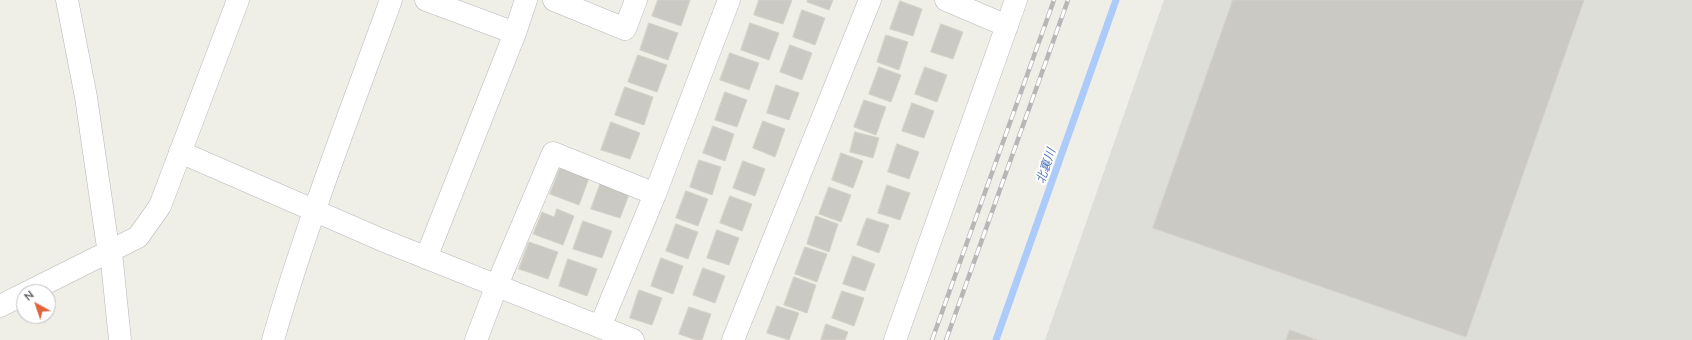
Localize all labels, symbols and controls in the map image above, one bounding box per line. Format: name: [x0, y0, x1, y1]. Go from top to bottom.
water label: 北裏川: [1033, 147, 1059, 185]
north arrow: [16, 284, 56, 324]
text: N: [21, 287, 36, 303]

